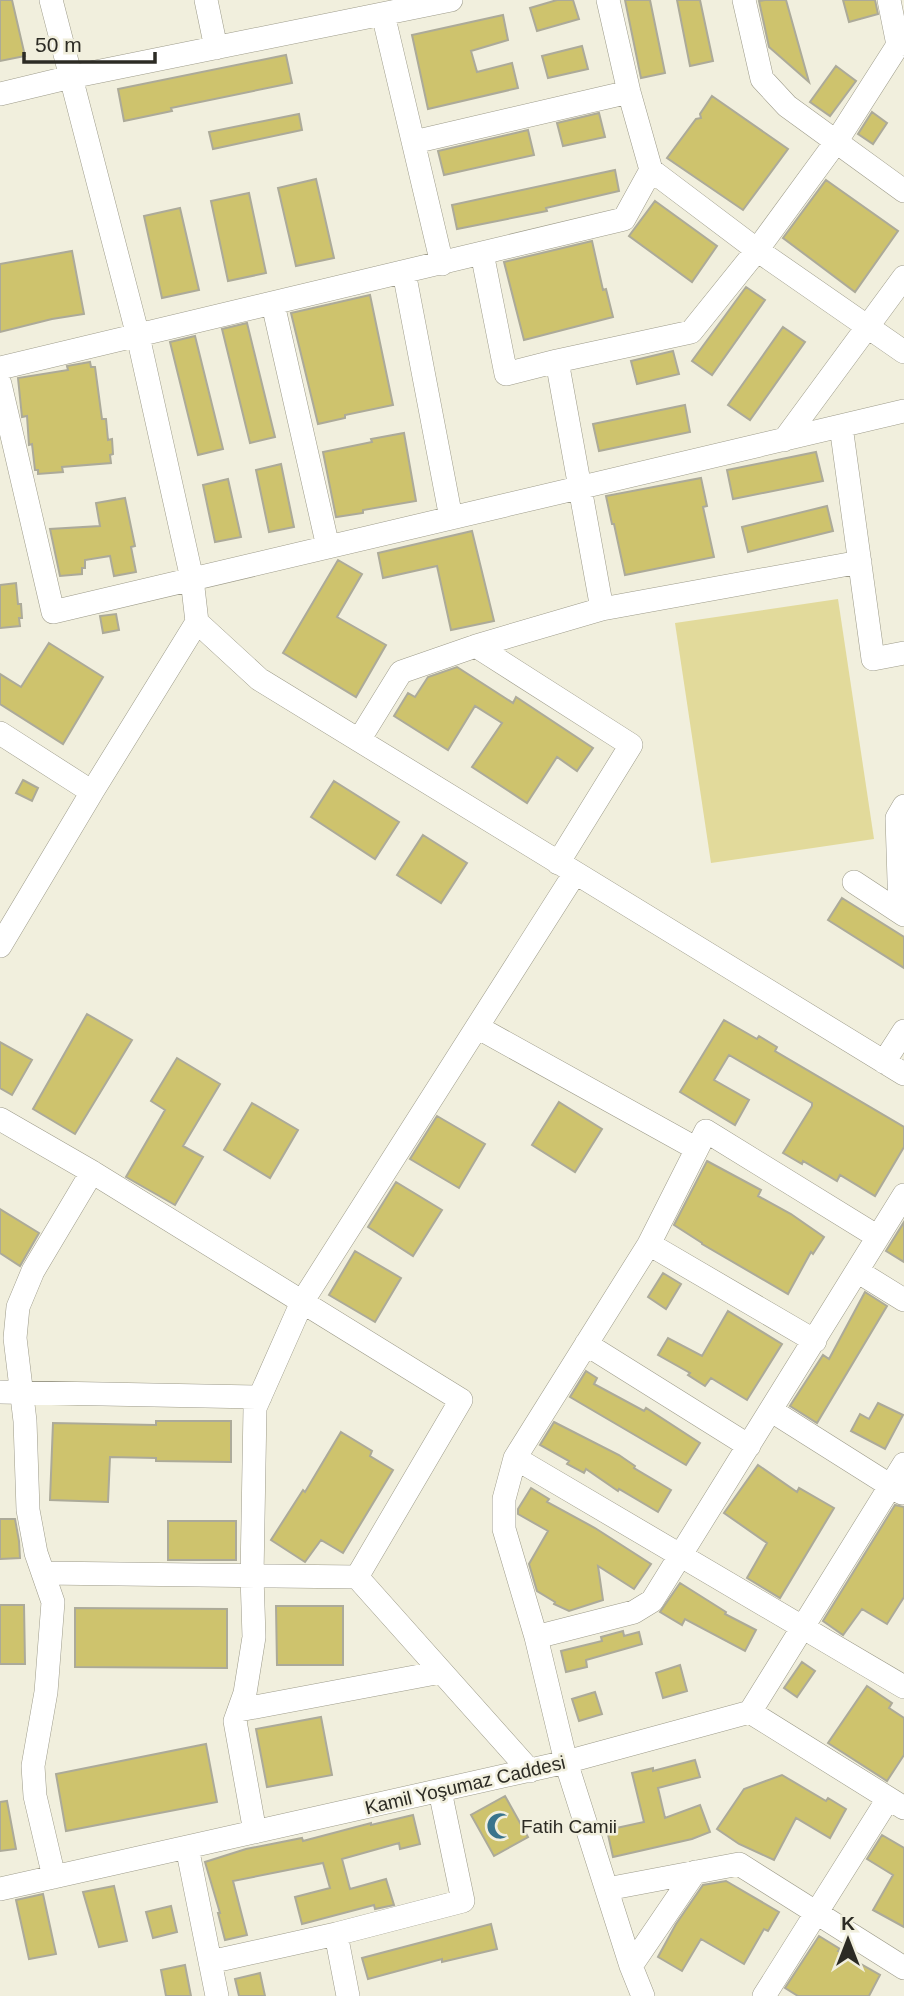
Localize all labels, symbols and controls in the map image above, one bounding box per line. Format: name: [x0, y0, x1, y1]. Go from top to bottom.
scale bar: [24, 21, 156, 65]
text: 50 m: [35, 33, 82, 56]
street label: Kamil Yoşumaz Caddesi: [363, 1752, 567, 1818]
mosque icon: Fatih Camii: [485, 1811, 515, 1841]
place label: Fatih Camii: [521, 1816, 617, 1837]
north arrow: [813, 1905, 883, 1975]
text: K: [841, 1913, 855, 1934]

